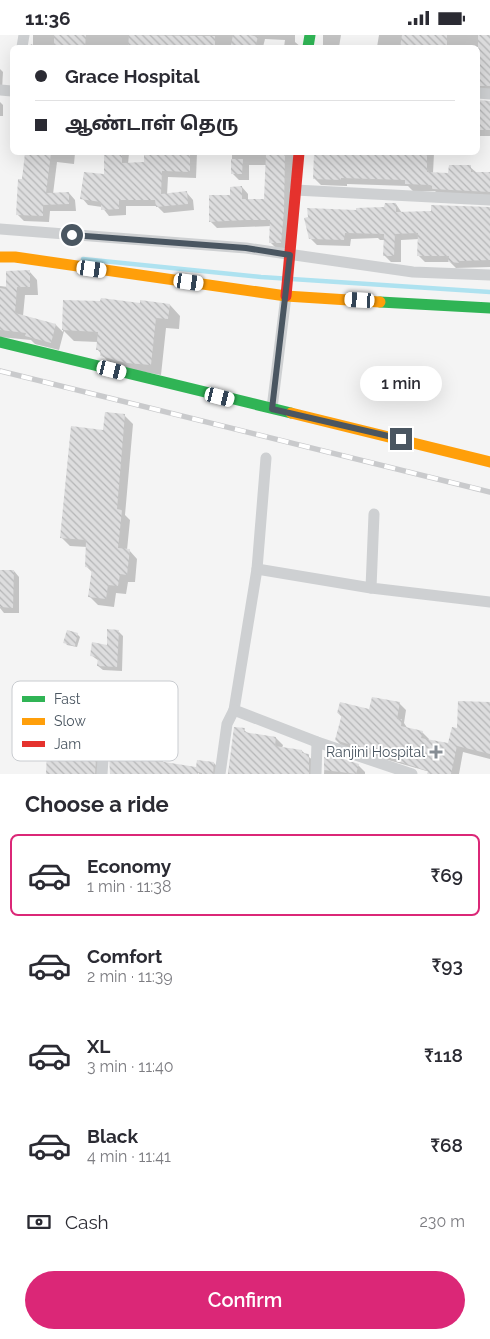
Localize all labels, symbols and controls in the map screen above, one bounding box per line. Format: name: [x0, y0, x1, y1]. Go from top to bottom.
text: 11:36: [25, 7, 71, 29]
text: Grace Hospital: [65, 65, 200, 87]
text: ஆண்டாள் தெரு: [65, 112, 238, 134]
route start: [61, 224, 83, 246]
car: [76, 259, 107, 279]
car: [173, 272, 204, 292]
car: [344, 292, 375, 308]
car: [95, 359, 128, 381]
callout: 1 min: [360, 367, 442, 401]
text: 1 min: [381, 374, 421, 393]
car: [203, 386, 236, 408]
route end: [390, 428, 412, 450]
legend: [12, 681, 178, 761]
text: Fast: [54, 691, 81, 707]
text: Slow: [54, 713, 86, 729]
text: Jam: [54, 736, 81, 752]
place label: Ranjini Hospital: [326, 744, 425, 760]
marker: Ranjini Hospital: [429, 745, 443, 759]
text: Choose a ride: [25, 791, 169, 817]
icon: car: [27, 853, 72, 898]
text: Economy: [87, 855, 171, 877]
text: ₹69: [430, 864, 463, 886]
text: 1 min · 11:38: [87, 877, 171, 896]
icon: car: [27, 943, 72, 988]
text: Comfort: [87, 945, 162, 967]
text: ₹93: [432, 954, 463, 976]
text: 2 min · 11:39: [87, 967, 173, 986]
icon: car: [27, 1033, 72, 1078]
text: XL: [87, 1035, 110, 1057]
text: ₹118: [424, 1044, 463, 1066]
text: 3 min · 11:40: [87, 1057, 174, 1076]
icon: car: [27, 1123, 72, 1168]
text: Black: [87, 1125, 138, 1147]
text: ₹68: [430, 1134, 463, 1156]
text: 4 min · 11:41: [87, 1147, 171, 1166]
icon: cash: [25, 1208, 53, 1236]
text: Cash: [65, 1211, 109, 1233]
text: 230 m: [420, 1212, 465, 1231]
button: Confirm: [25, 1271, 465, 1329]

